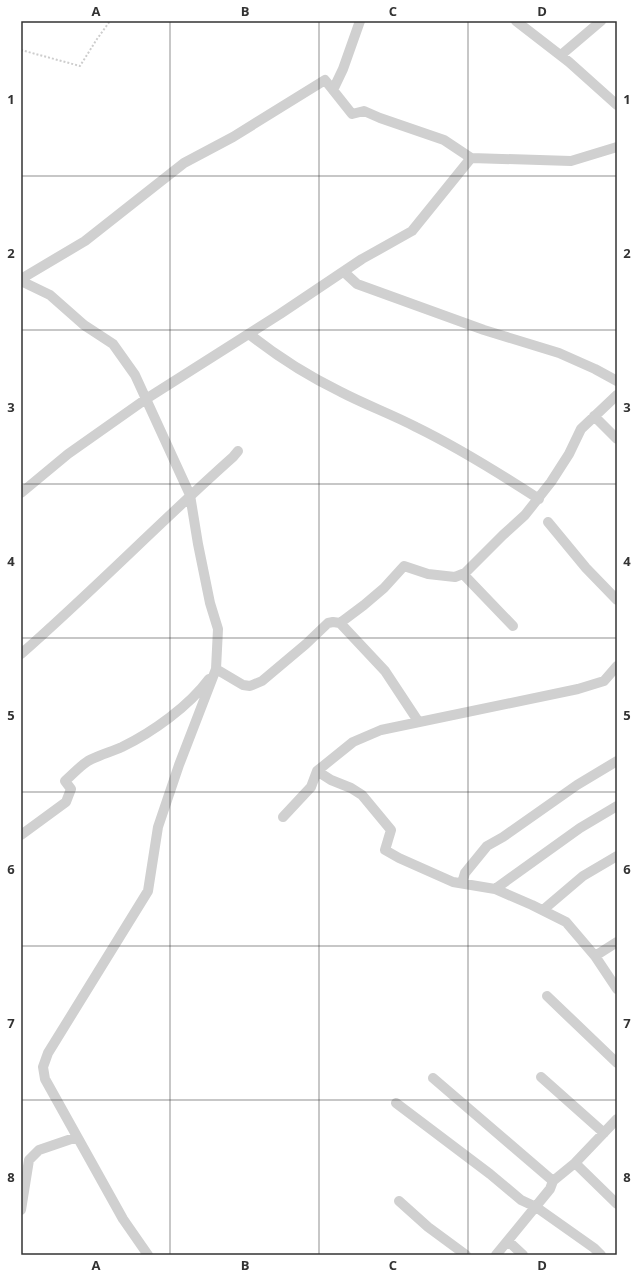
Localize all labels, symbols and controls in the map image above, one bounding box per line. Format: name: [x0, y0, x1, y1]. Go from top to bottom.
text: A: [92, 2, 101, 20]
text: B: [241, 2, 250, 20]
text: C: [389, 2, 397, 20]
text: D: [537, 2, 547, 20]
text: 1: [7, 90, 15, 108]
text: 1: [623, 90, 631, 108]
text: 2: [7, 244, 15, 262]
text: 2: [623, 244, 631, 262]
text: 3: [7, 398, 15, 416]
text: 3: [623, 398, 631, 416]
text: 4: [7, 552, 15, 570]
text: 4: [623, 552, 631, 570]
text: 5: [7, 706, 15, 724]
text: 5: [623, 706, 631, 724]
text: 6: [7, 860, 15, 878]
text: 6: [623, 860, 631, 878]
text: 7: [7, 1014, 15, 1032]
text: 7: [623, 1014, 631, 1032]
text: 8: [7, 1168, 15, 1186]
text: 8: [623, 1168, 631, 1186]
text: A: [92, 1256, 101, 1274]
text: B: [241, 1256, 250, 1274]
text: C: [389, 1256, 397, 1274]
text: D: [537, 1256, 547, 1274]

